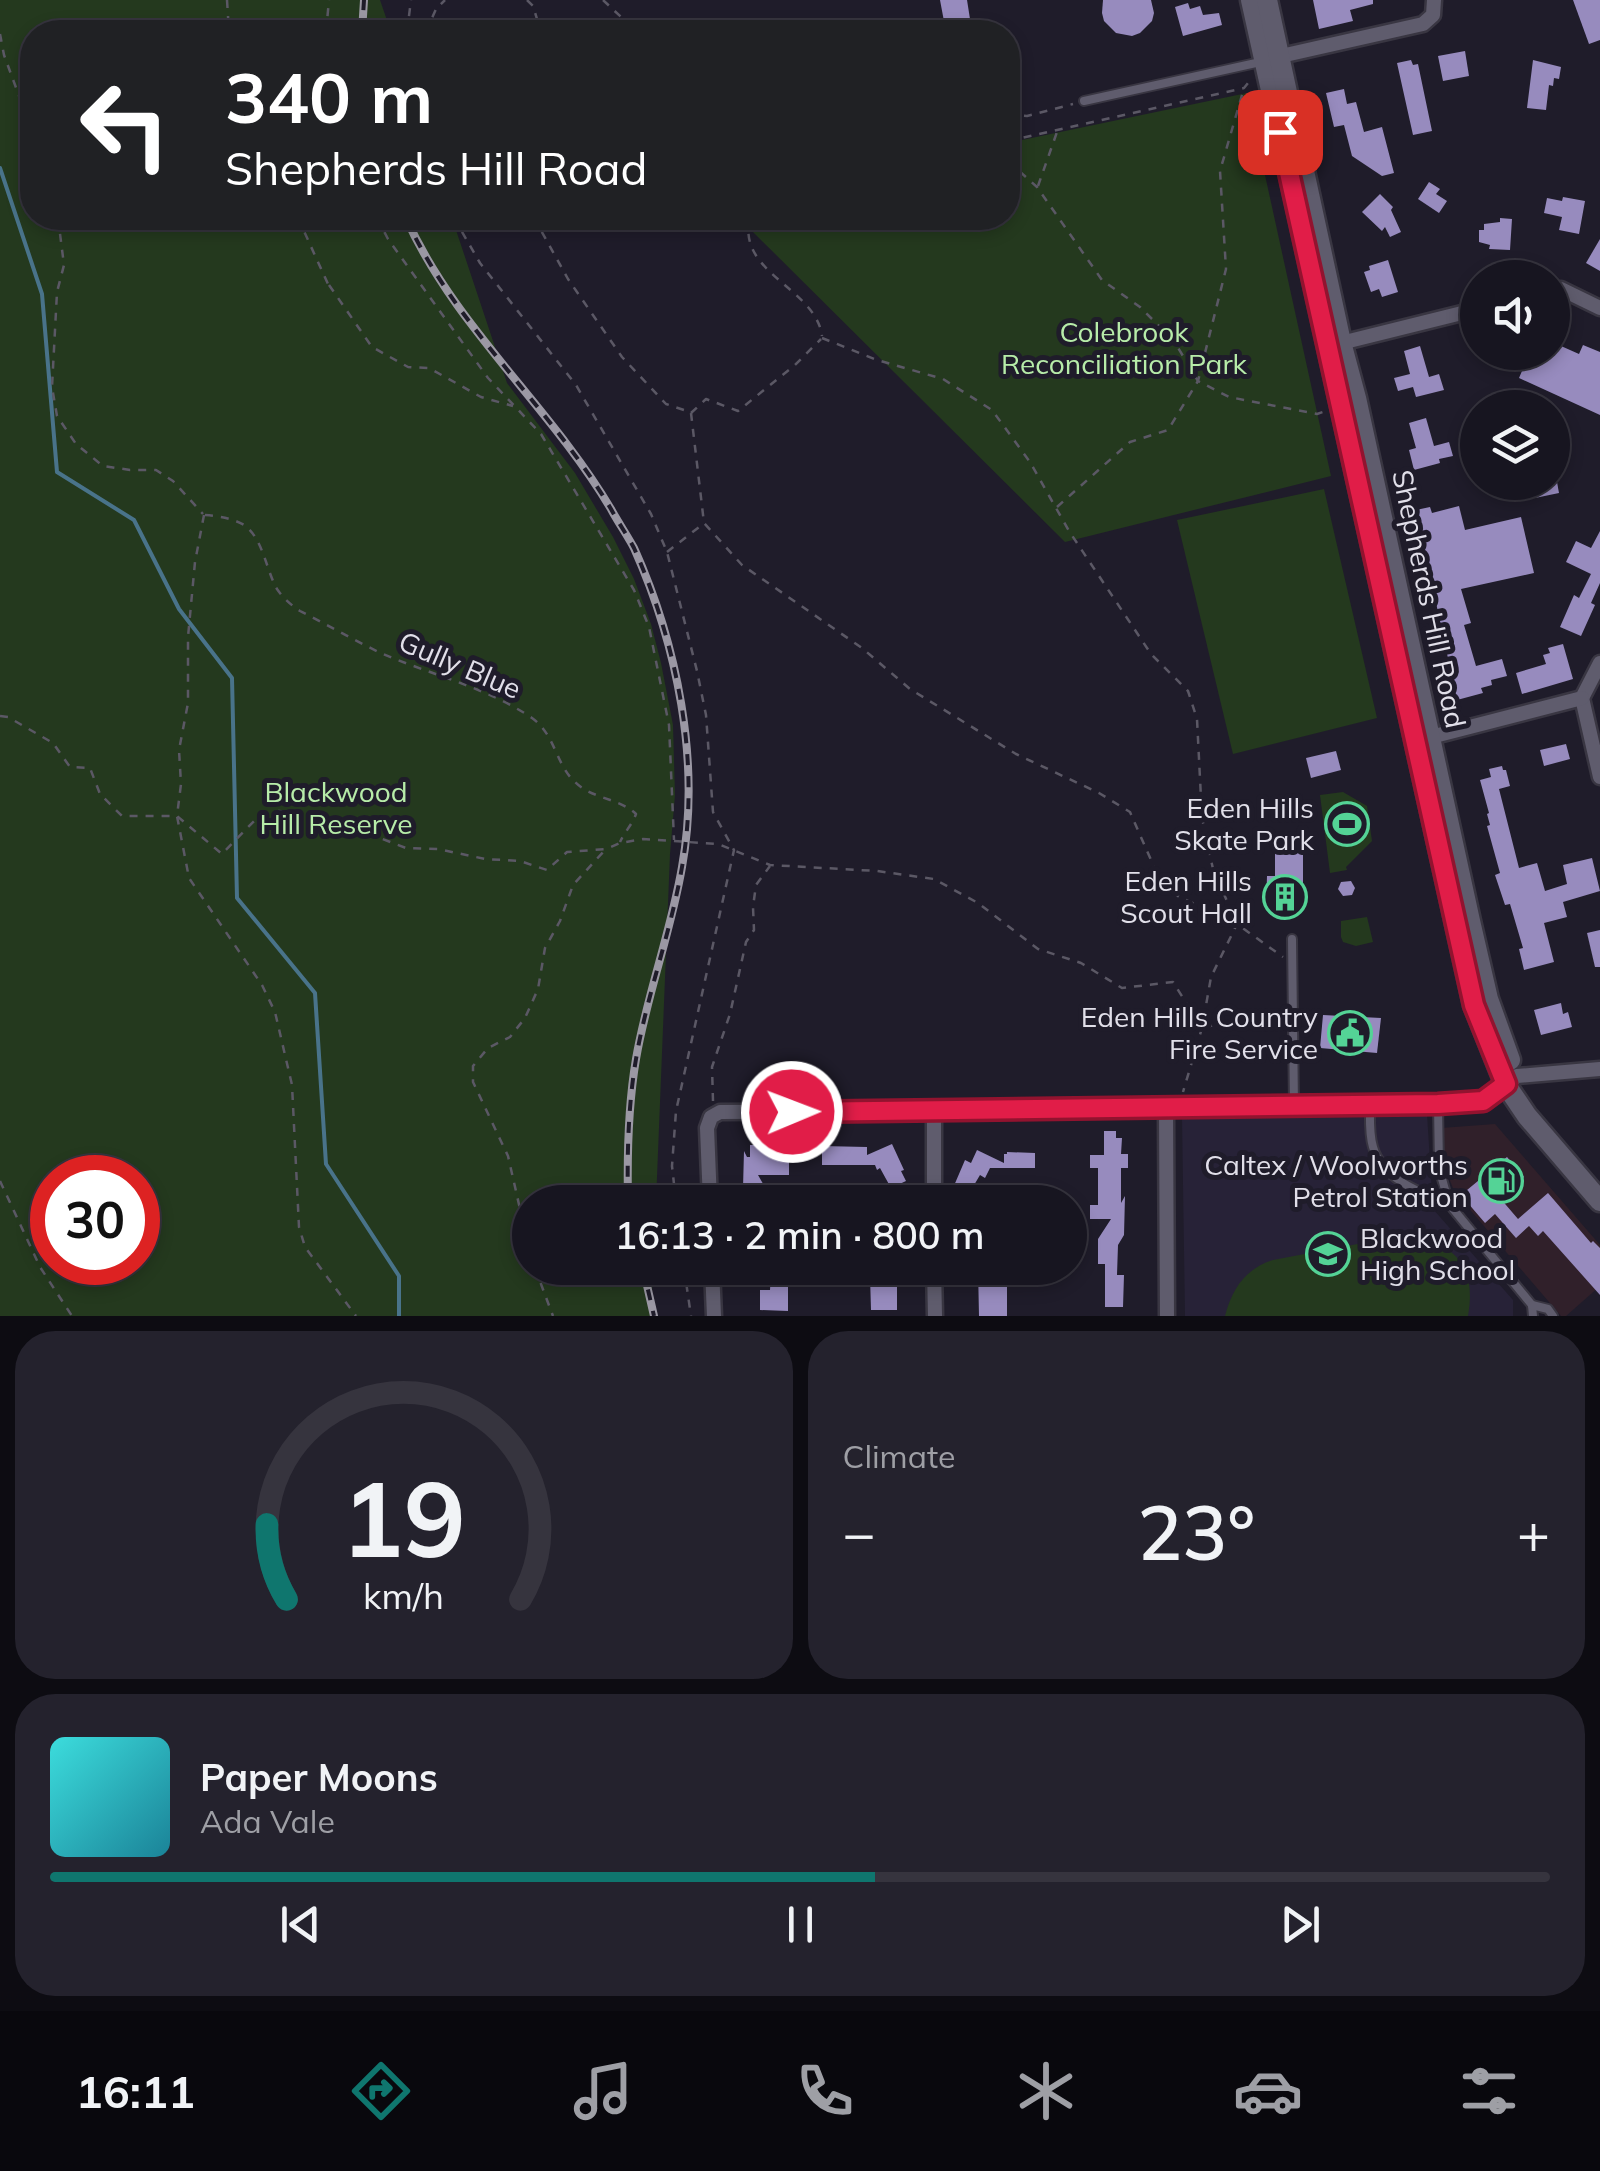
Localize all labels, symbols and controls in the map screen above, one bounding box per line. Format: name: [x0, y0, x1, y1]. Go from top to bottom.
text: 340 m: [225, 53, 433, 141]
icon: left: [60, 60, 190, 190]
pin: [1238, 90, 1323, 175]
icon: arrive: [1253, 105, 1308, 160]
text: Shepherds Hill Road: [225, 140, 648, 196]
map controls: [1460, 260, 1570, 500]
button: sound: [1460, 260, 1570, 370]
park label: Colebrook Reconciliation Park: [1001, 314, 1248, 381]
button: layers: [1460, 390, 1570, 500]
street label: Shepherds Hill Road: [1385, 467, 1474, 731]
street label: Gully Blue: [394, 623, 527, 706]
park label: Blackwood Hill Reserve: [259, 774, 413, 841]
place label: Eden Hills Skate Park: [1174, 790, 1315, 857]
sports icon: Eden Hills Skate Park: [1324, 801, 1370, 847]
place label: Eden Hills Scout Hall: [1120, 863, 1252, 930]
building icon: Eden Hills Scout Hall: [1262, 874, 1308, 920]
place label: Eden Hills Country Fire Service: [1081, 999, 1318, 1066]
public building icon: Eden Hills Country Fire Service: [1327, 1010, 1373, 1056]
position arrow: [740, 1060, 844, 1164]
place label: Caltex / Woolworths Petrol Station: [1204, 1147, 1468, 1214]
speed limit sign: 30: [30, 1155, 160, 1285]
fuel station icon: Caltex / Woolworths Petrol Station: [1478, 1158, 1524, 1204]
text: 16:13 · 2 min · 800 m: [614, 1211, 985, 1259]
place label: Blackwood High School: [1360, 1220, 1515, 1287]
school or university icon: Blackwood High School: [1305, 1231, 1351, 1277]
text: Climate: [843, 1436, 955, 1476]
text: 19: [341, 1452, 466, 1583]
text: 23°: [1137, 1485, 1255, 1579]
text: −: [843, 1498, 876, 1567]
text: +: [1517, 1498, 1550, 1567]
text: km/h: [363, 1573, 444, 1618]
text: Paper Moons: [200, 1753, 438, 1801]
text: Ada Vale: [200, 1801, 335, 1841]
icon: previous: [273, 1897, 328, 1952]
icon: pause: [773, 1897, 828, 1952]
icon: next: [1273, 1897, 1328, 1952]
icon: directions: [346, 2056, 416, 2126]
icon: music: [568, 2056, 638, 2126]
icon: phone: [790, 2056, 860, 2126]
icon: climate: [1011, 2056, 1081, 2126]
icon: car: [1233, 2056, 1303, 2126]
icon: filters: [1454, 2056, 1524, 2126]
text: 16:11: [76, 2063, 195, 2119]

